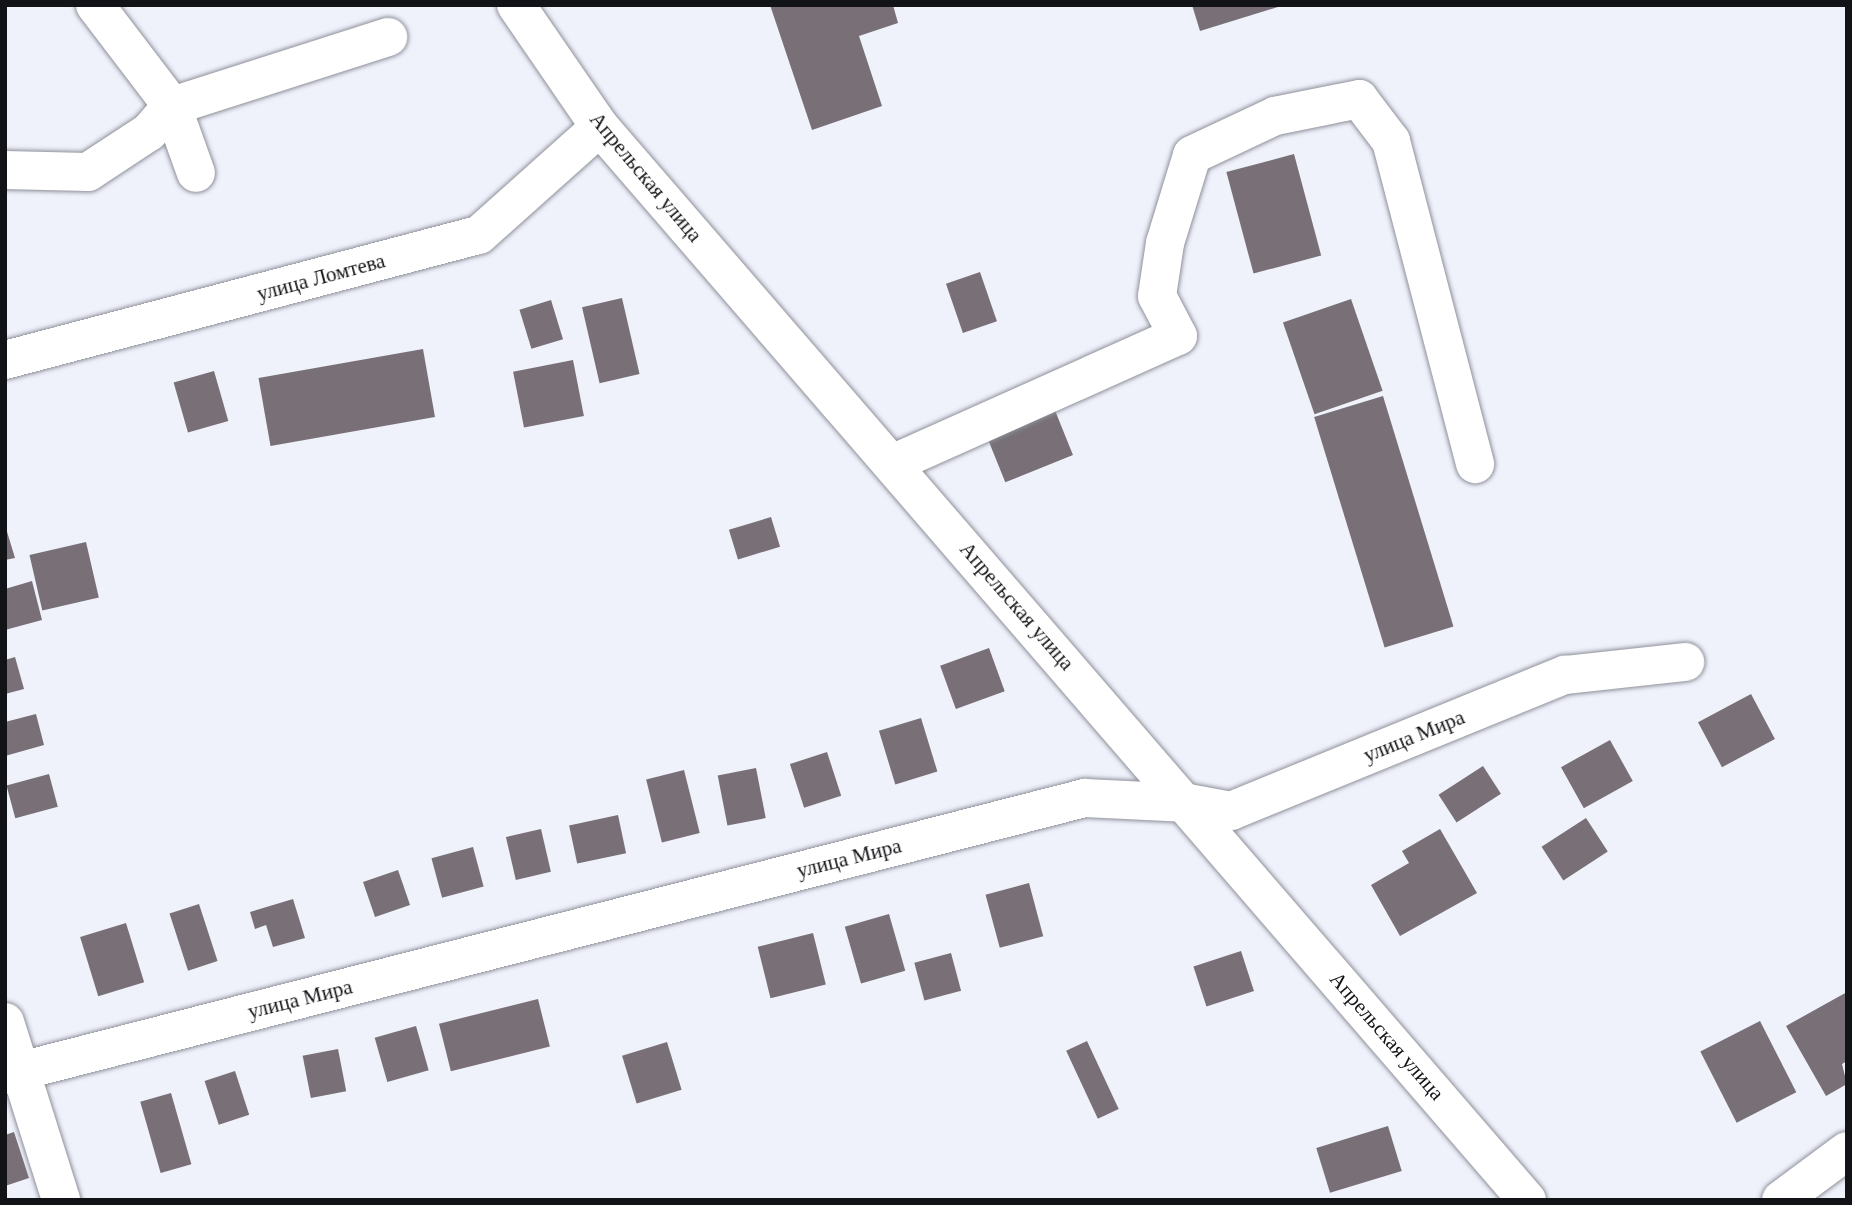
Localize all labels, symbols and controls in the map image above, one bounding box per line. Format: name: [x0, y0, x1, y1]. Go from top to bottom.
street label: Апрельская улица: [584, 107, 708, 247]
street label: улица Ломтева: [254, 248, 388, 306]
street label: Апрельская улица: [954, 537, 1080, 675]
street label: улица Мира: [1360, 704, 1468, 768]
street label: улица Мира: [794, 833, 904, 883]
street label: Апрельская улица: [1324, 967, 1450, 1105]
street label: улица Мира: [245, 974, 355, 1024]

